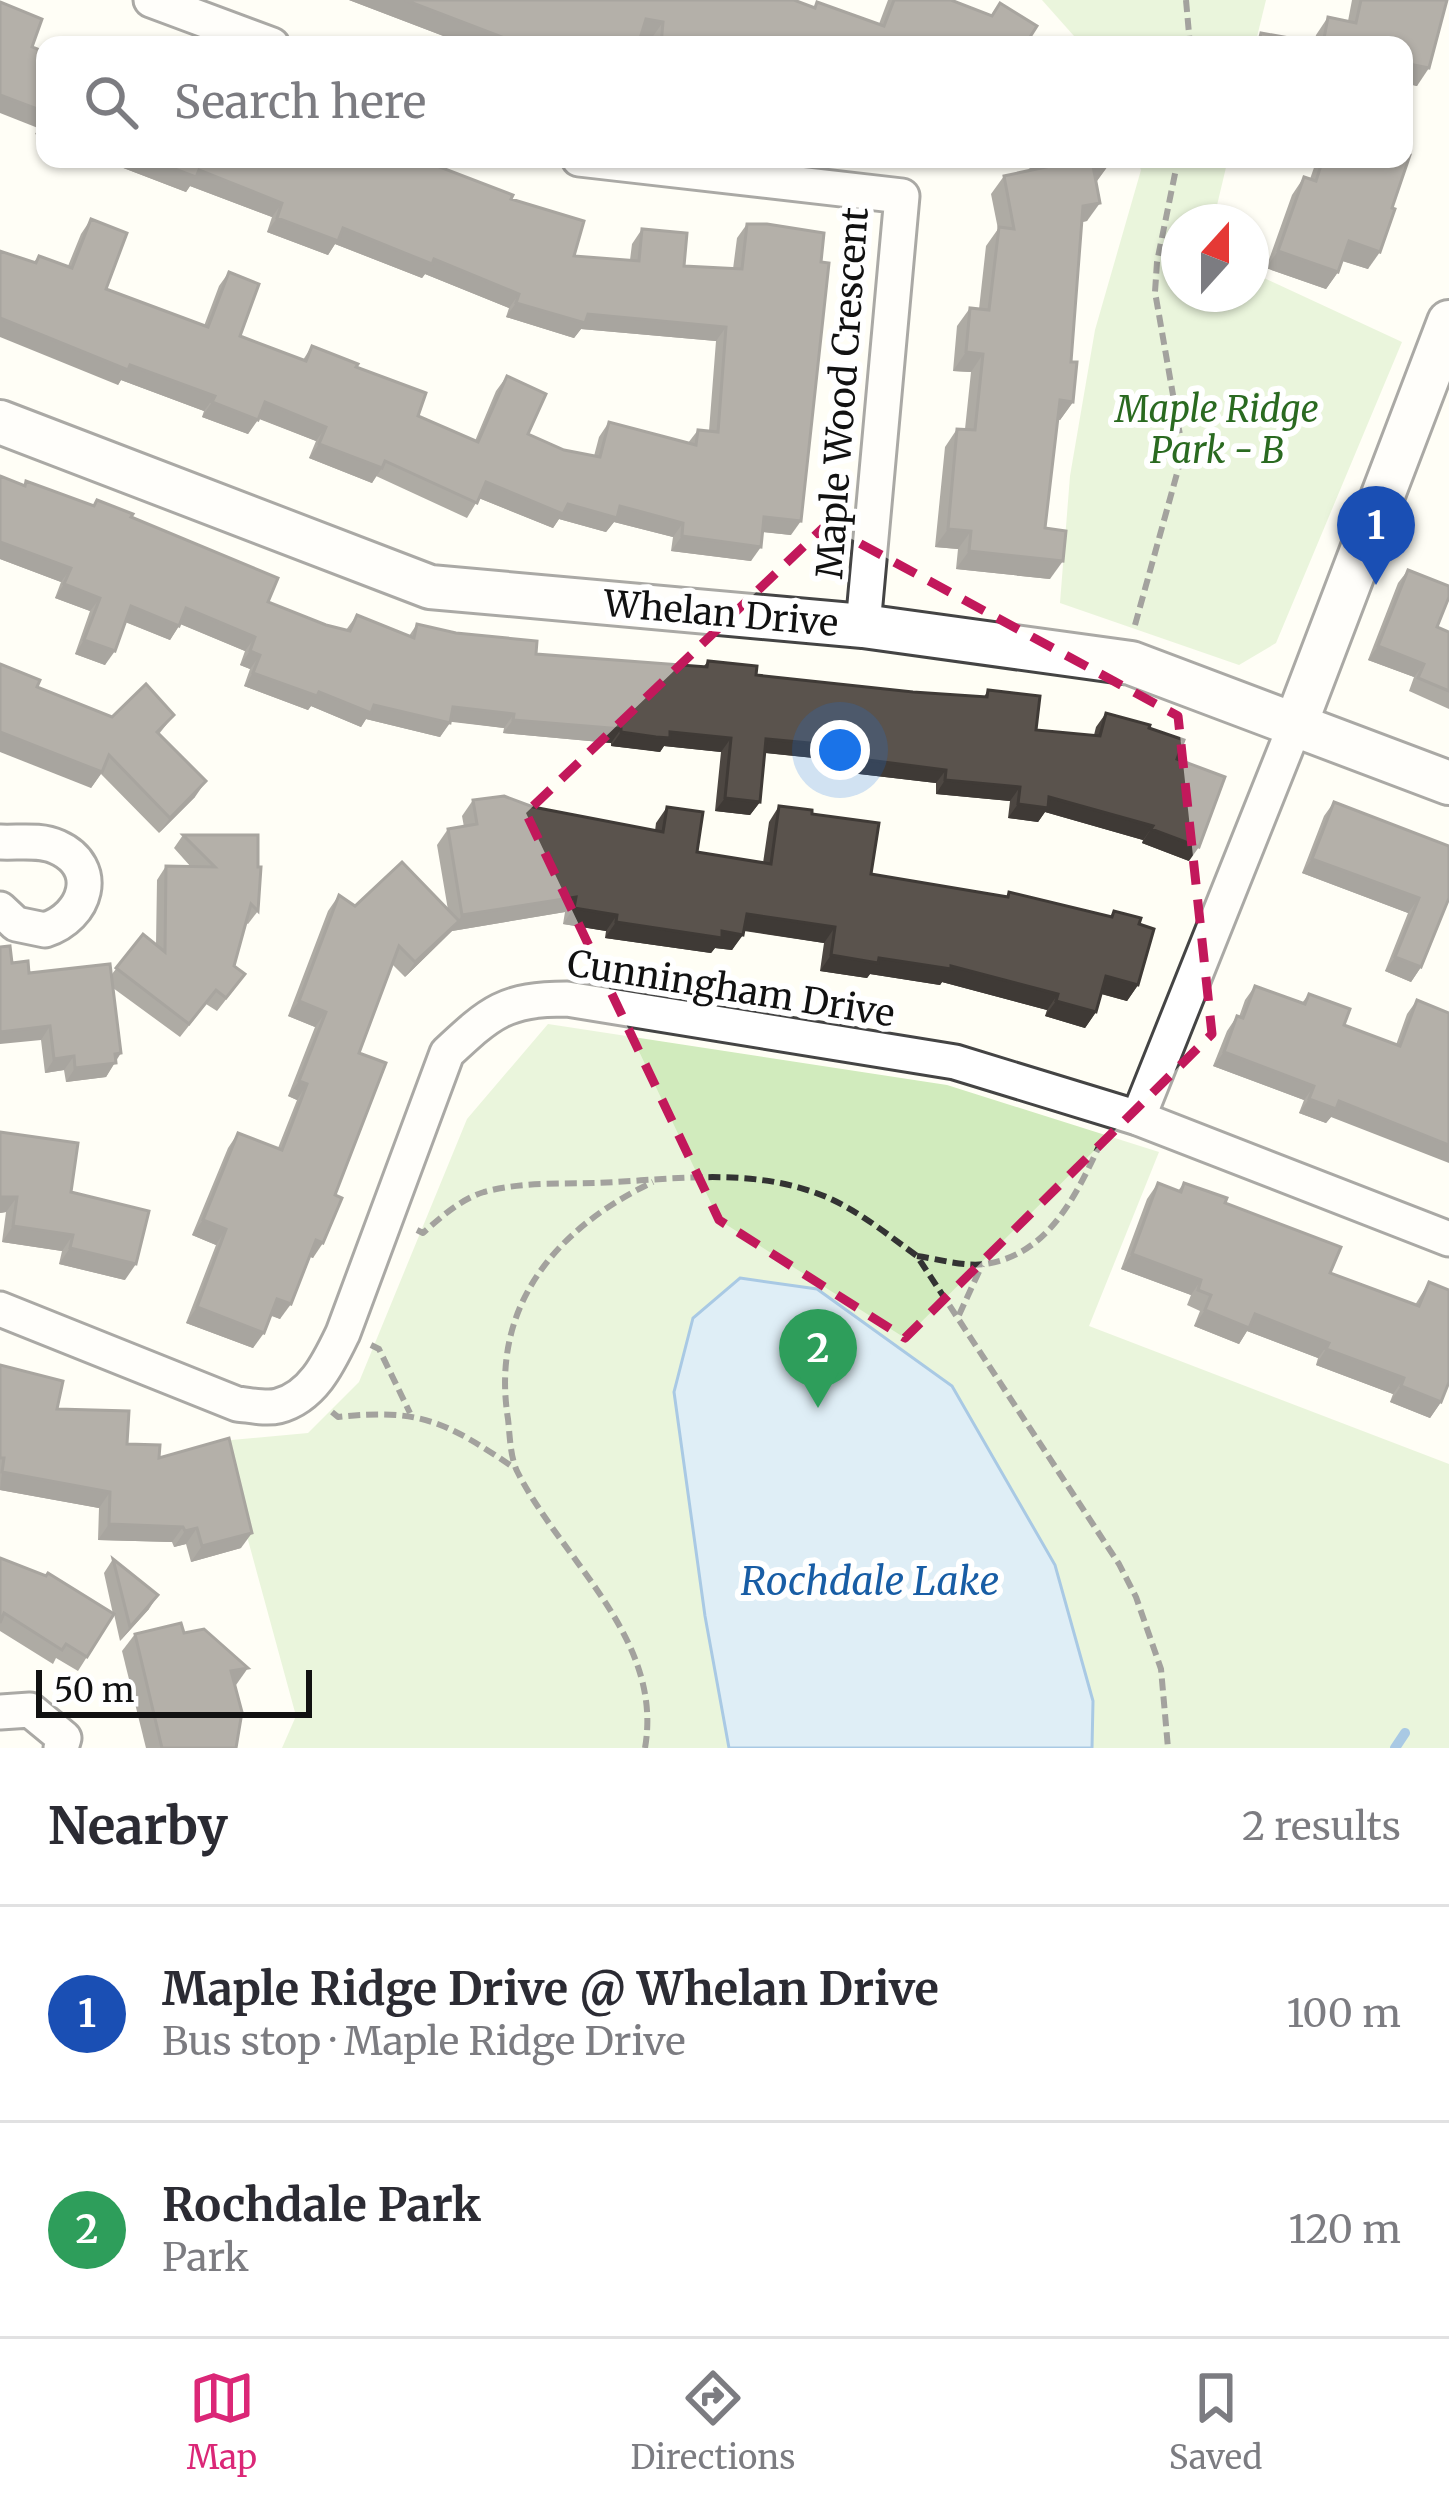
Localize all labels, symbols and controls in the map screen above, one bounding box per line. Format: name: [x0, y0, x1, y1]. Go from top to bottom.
search box: [36, 36, 1413, 168]
icon: search: [78, 69, 144, 135]
text: Search here: [174, 74, 426, 130]
north arrow: [1161, 204, 1269, 312]
street label: Maple Wood Crescent: [807, 206, 878, 580]
park label: Maple Ridge Park - B: [1113, 387, 1319, 473]
pin: 1: [1337, 486, 1415, 585]
street label: Whelan Drive: [601, 581, 840, 646]
your location: [810, 720, 870, 780]
street label: Cunningham Drive: [564, 940, 898, 1037]
pin: 2: [779, 1309, 857, 1408]
water label: Rochdale Lake: [740, 1557, 1000, 1606]
scale bar: [36, 1664, 312, 1717]
text: 50 m: [54, 1670, 135, 1711]
text: Nearby: [48, 1794, 228, 1858]
text: 2 results: [1242, 1802, 1401, 1851]
text: Maple Ridge Drive @ Whelan Drive: [162, 1961, 939, 2017]
text: 1: [78, 1989, 96, 2038]
text: 100 m: [1286, 1989, 1401, 2038]
text: Bus stop · Maple Ridge Drive: [162, 2017, 686, 2066]
text: Rochdale Park: [162, 2177, 481, 2233]
text: 2: [76, 2205, 98, 2254]
text: 120 m: [1288, 2205, 1401, 2254]
text: Park: [162, 2233, 249, 2282]
tab: Map: [187, 2365, 257, 2478]
tab: Directions: [630, 2365, 795, 2478]
tab: Saved: [1169, 2365, 1262, 2478]

